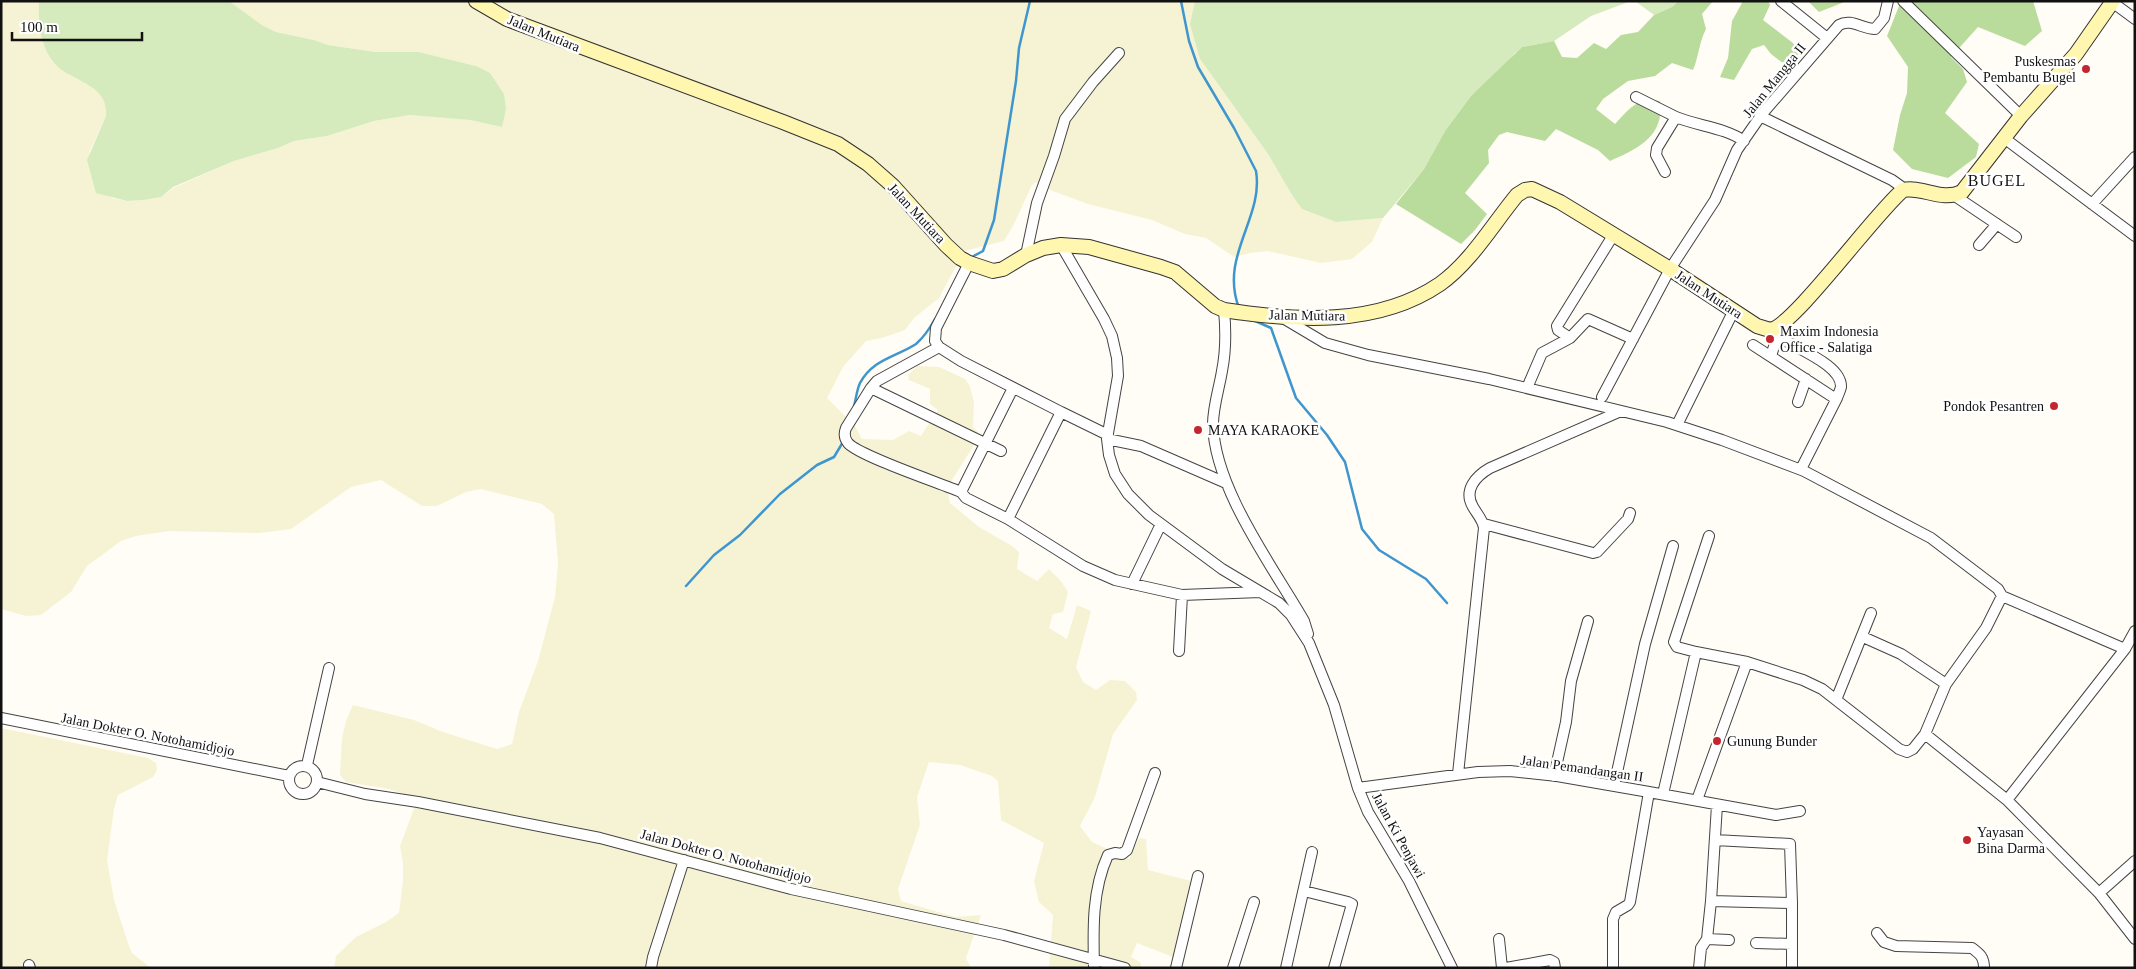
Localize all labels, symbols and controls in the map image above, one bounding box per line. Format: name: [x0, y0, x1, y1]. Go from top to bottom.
scale bar: [12, 10, 142, 42]
street label: Jalan Mutiara: [505, 12, 583, 55]
text: 100 m: [20, 19, 58, 35]
street label: Jalan Mangga II: [1740, 40, 1809, 120]
place label: Puskesmas Pembantu Bugel: [1983, 54, 2076, 85]
marker: Puskesmas Pembantu Bugel: [2080, 63, 2092, 75]
district label: BUGEL: [1968, 172, 2026, 189]
street label: Jalan Mutiara: [885, 180, 949, 247]
street label: Jalan Mutiara: [1673, 267, 1746, 322]
street label: Jalan Mutiara: [1269, 307, 1346, 324]
place label: Maxim Indonesia Office - Salatiga: [1780, 324, 1879, 355]
marker: Maxim Indonesia Office - Salatiga: [1764, 333, 1776, 345]
place label: Pondok Pesantren: [1943, 399, 2044, 414]
marker: Pondok Pesantren: [2048, 400, 2060, 412]
place label: MAYA KARAOKE: [1208, 423, 1319, 438]
marker: MAYA KARAOKE: [1192, 424, 1204, 436]
street label: Jalan Dokter O. Notohamidjojo: [60, 710, 236, 759]
place label: Gunung Bunder: [1727, 734, 1817, 749]
marker: Gunung Bunder: [1711, 735, 1723, 747]
street label: Jalan Pemandangan II: [1520, 752, 1645, 785]
street label: Jalan Ki Penjawi: [1369, 790, 1428, 880]
place label: Yayasan Bina Darma: [1977, 825, 2046, 856]
street label: Jalan Dokter O. Notohamidjojo: [639, 826, 813, 887]
marker: Yayasan Bina Darma: [1961, 834, 1973, 846]

